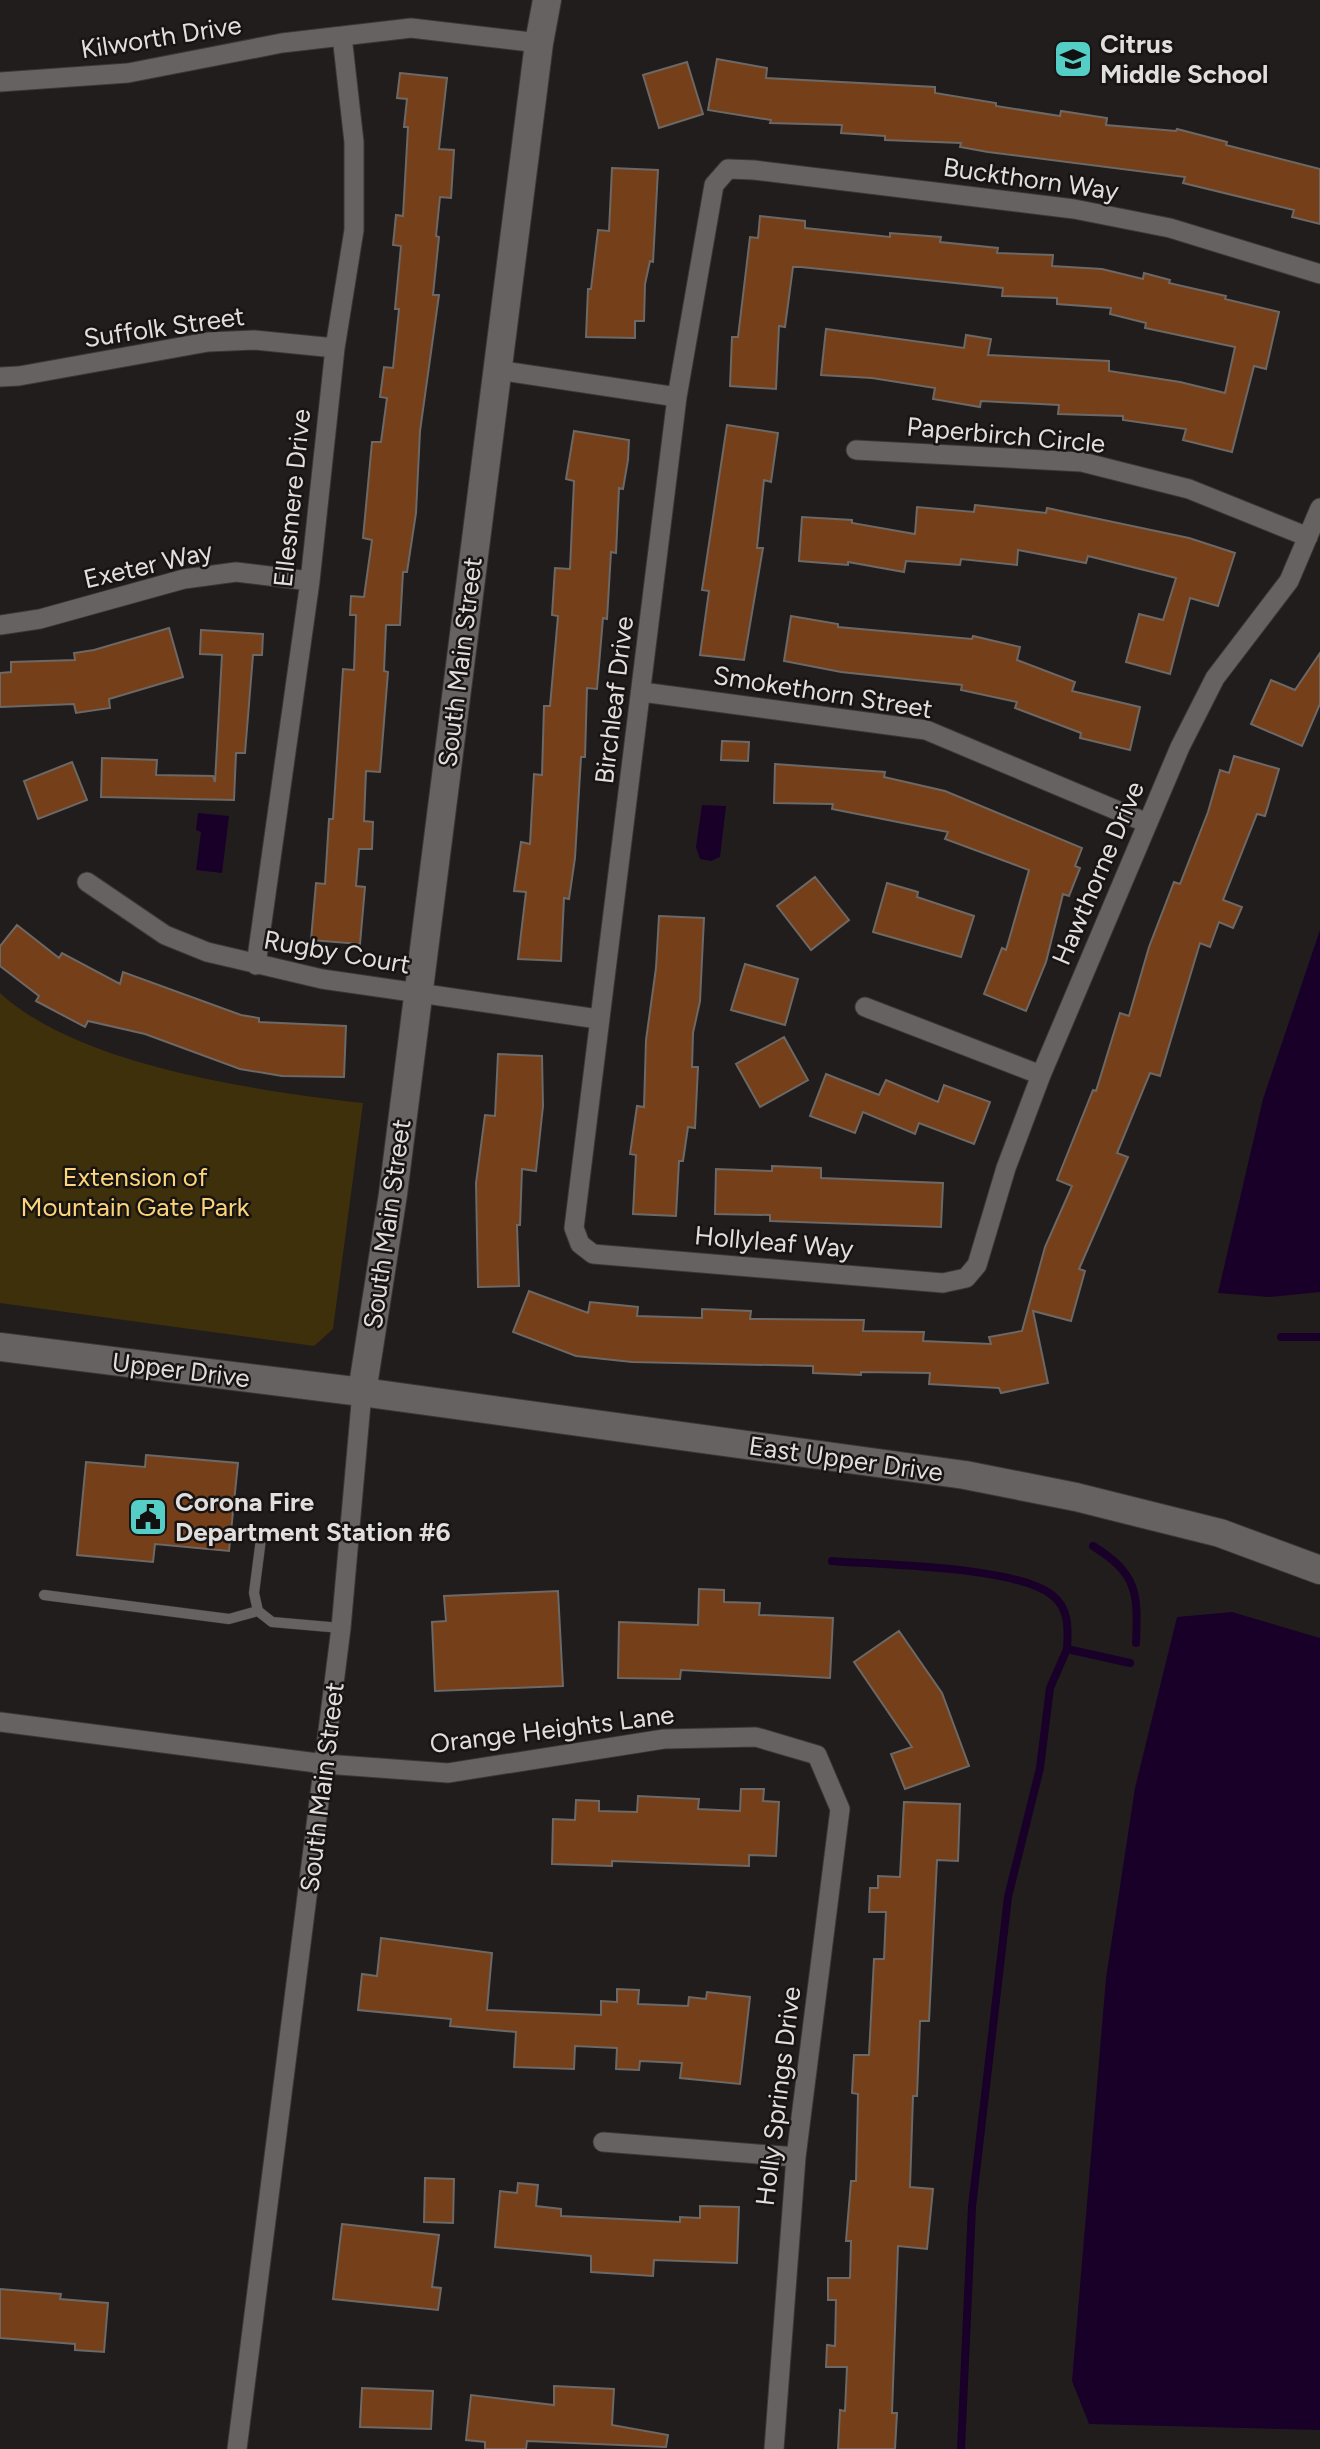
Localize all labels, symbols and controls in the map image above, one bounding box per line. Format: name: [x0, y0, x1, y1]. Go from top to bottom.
street label: Kilworth Drive: [78, 8, 244, 66]
place label: Citrus Middle School: [1100, 28, 1268, 90]
school or university icon: Citrus Middle School: [1052, 38, 1094, 80]
street label: Buckthorn Way: [941, 151, 1121, 207]
street label: Suffolk Street: [81, 300, 247, 354]
street label: Ellesmere Drive: [267, 407, 317, 589]
street label: Paperbirch Circle: [905, 410, 1107, 460]
street label: Exeter Way: [80, 535, 216, 595]
street label: South Main Street: [431, 555, 489, 769]
street label: Birchleaf Drive: [588, 614, 640, 786]
street label: Smokethorn Street: [711, 659, 935, 725]
street label: Hawthorne Drive: [1045, 776, 1151, 970]
street label: Rugby Court: [261, 923, 413, 981]
street label: South Main Street: [356, 1117, 418, 1331]
park label: Extension of Mountain Gate Park: [21, 1161, 250, 1223]
street label: Hollyleaf Way: [693, 1219, 855, 1265]
street label: Upper Drive: [110, 1346, 252, 1394]
street label: East Upper Drive: [747, 1430, 945, 1488]
place label: Corona Fire Department Station #6: [175, 1486, 451, 1548]
public building icon: Corona Fire Department Station #6: [127, 1496, 169, 1538]
street label: South Main Street: [293, 1680, 351, 1894]
street label: Orange Heights Lane: [428, 1698, 676, 1760]
street label: Holly Springs Drive: [749, 1985, 807, 2207]

